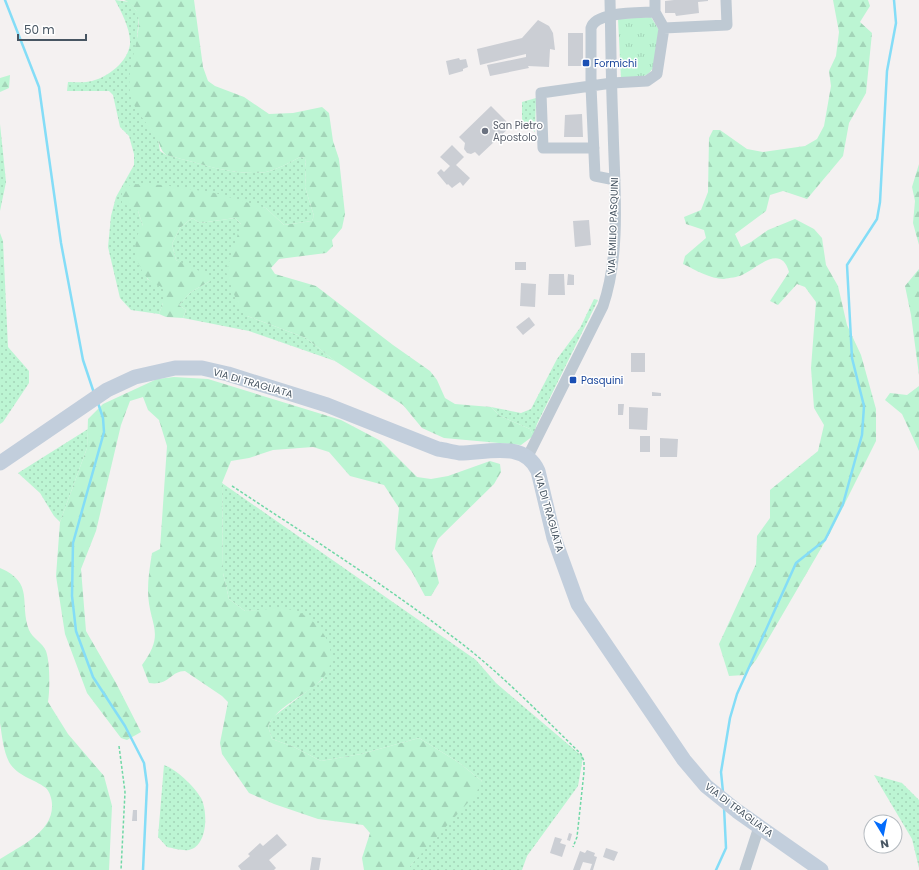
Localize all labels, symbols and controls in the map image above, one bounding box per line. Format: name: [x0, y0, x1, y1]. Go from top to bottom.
scale bar: [18, 16, 86, 42]
text: 50 m: [24, 21, 55, 38]
place label: Formichi: [594, 56, 637, 71]
marker: Formichi: [581, 58, 591, 68]
place label: San Pietro Apostolo: [493, 118, 543, 145]
marker: San Pietro Apostolo: [480, 126, 490, 136]
street label: VIA EMILIO PASQUINI: [604, 177, 622, 275]
street label: VIA DI TRAGLIATA: [211, 364, 295, 402]
place label: Pasquini: [581, 373, 623, 388]
marker: Pasquini: [568, 375, 578, 385]
street label: VIA DI TRAGLIATA: [530, 470, 568, 554]
street label: VIA DI TRAGLIATA: [702, 779, 777, 841]
north arrow: [863, 814, 903, 854]
text: N: [879, 835, 890, 852]

